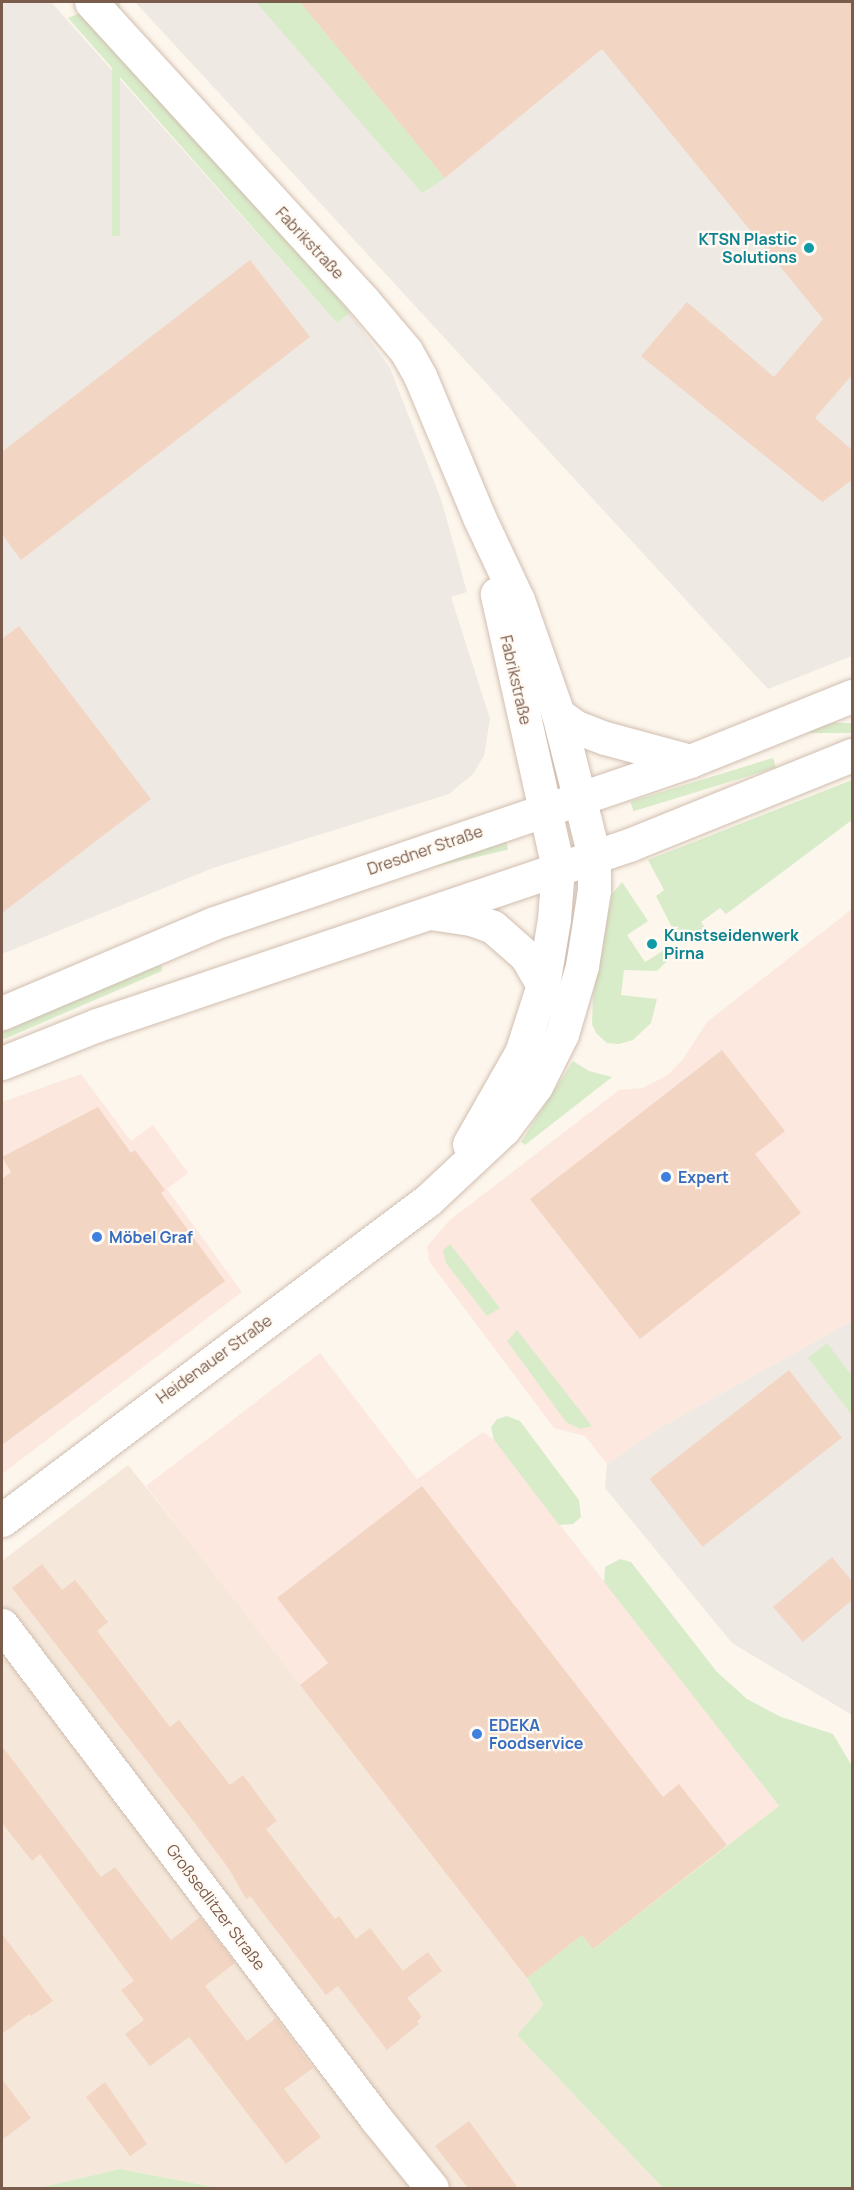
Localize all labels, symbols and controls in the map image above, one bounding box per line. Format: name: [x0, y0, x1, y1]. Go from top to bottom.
street label: Fabrikstraße: [272, 203, 348, 283]
place label: KTSN Plastic Solutions: [699, 229, 797, 267]
marker: KTSN Plastic Solutions: [802, 241, 816, 255]
street label: Fabrikstraße: [496, 633, 536, 727]
street label: Dresdner Straße: [365, 821, 485, 879]
place label: Kunstseidenwerk Pirna: [664, 925, 799, 963]
marker: Kunstseidenwerk Pirna: [645, 937, 659, 951]
place label: Expert: [678, 1167, 729, 1187]
marker: Expert: [659, 1170, 673, 1184]
place label: Möbel Graf: [109, 1227, 193, 1247]
marker: Möbel Graf: [90, 1230, 104, 1244]
street label: Heidenauer Straße: [152, 1311, 276, 1407]
place label: EDEKA Foodservice: [489, 1715, 583, 1753]
marker: EDEKA Foodservice: [470, 1727, 484, 1741]
street label: Großsedlitzer Straße: [162, 1840, 270, 1974]

